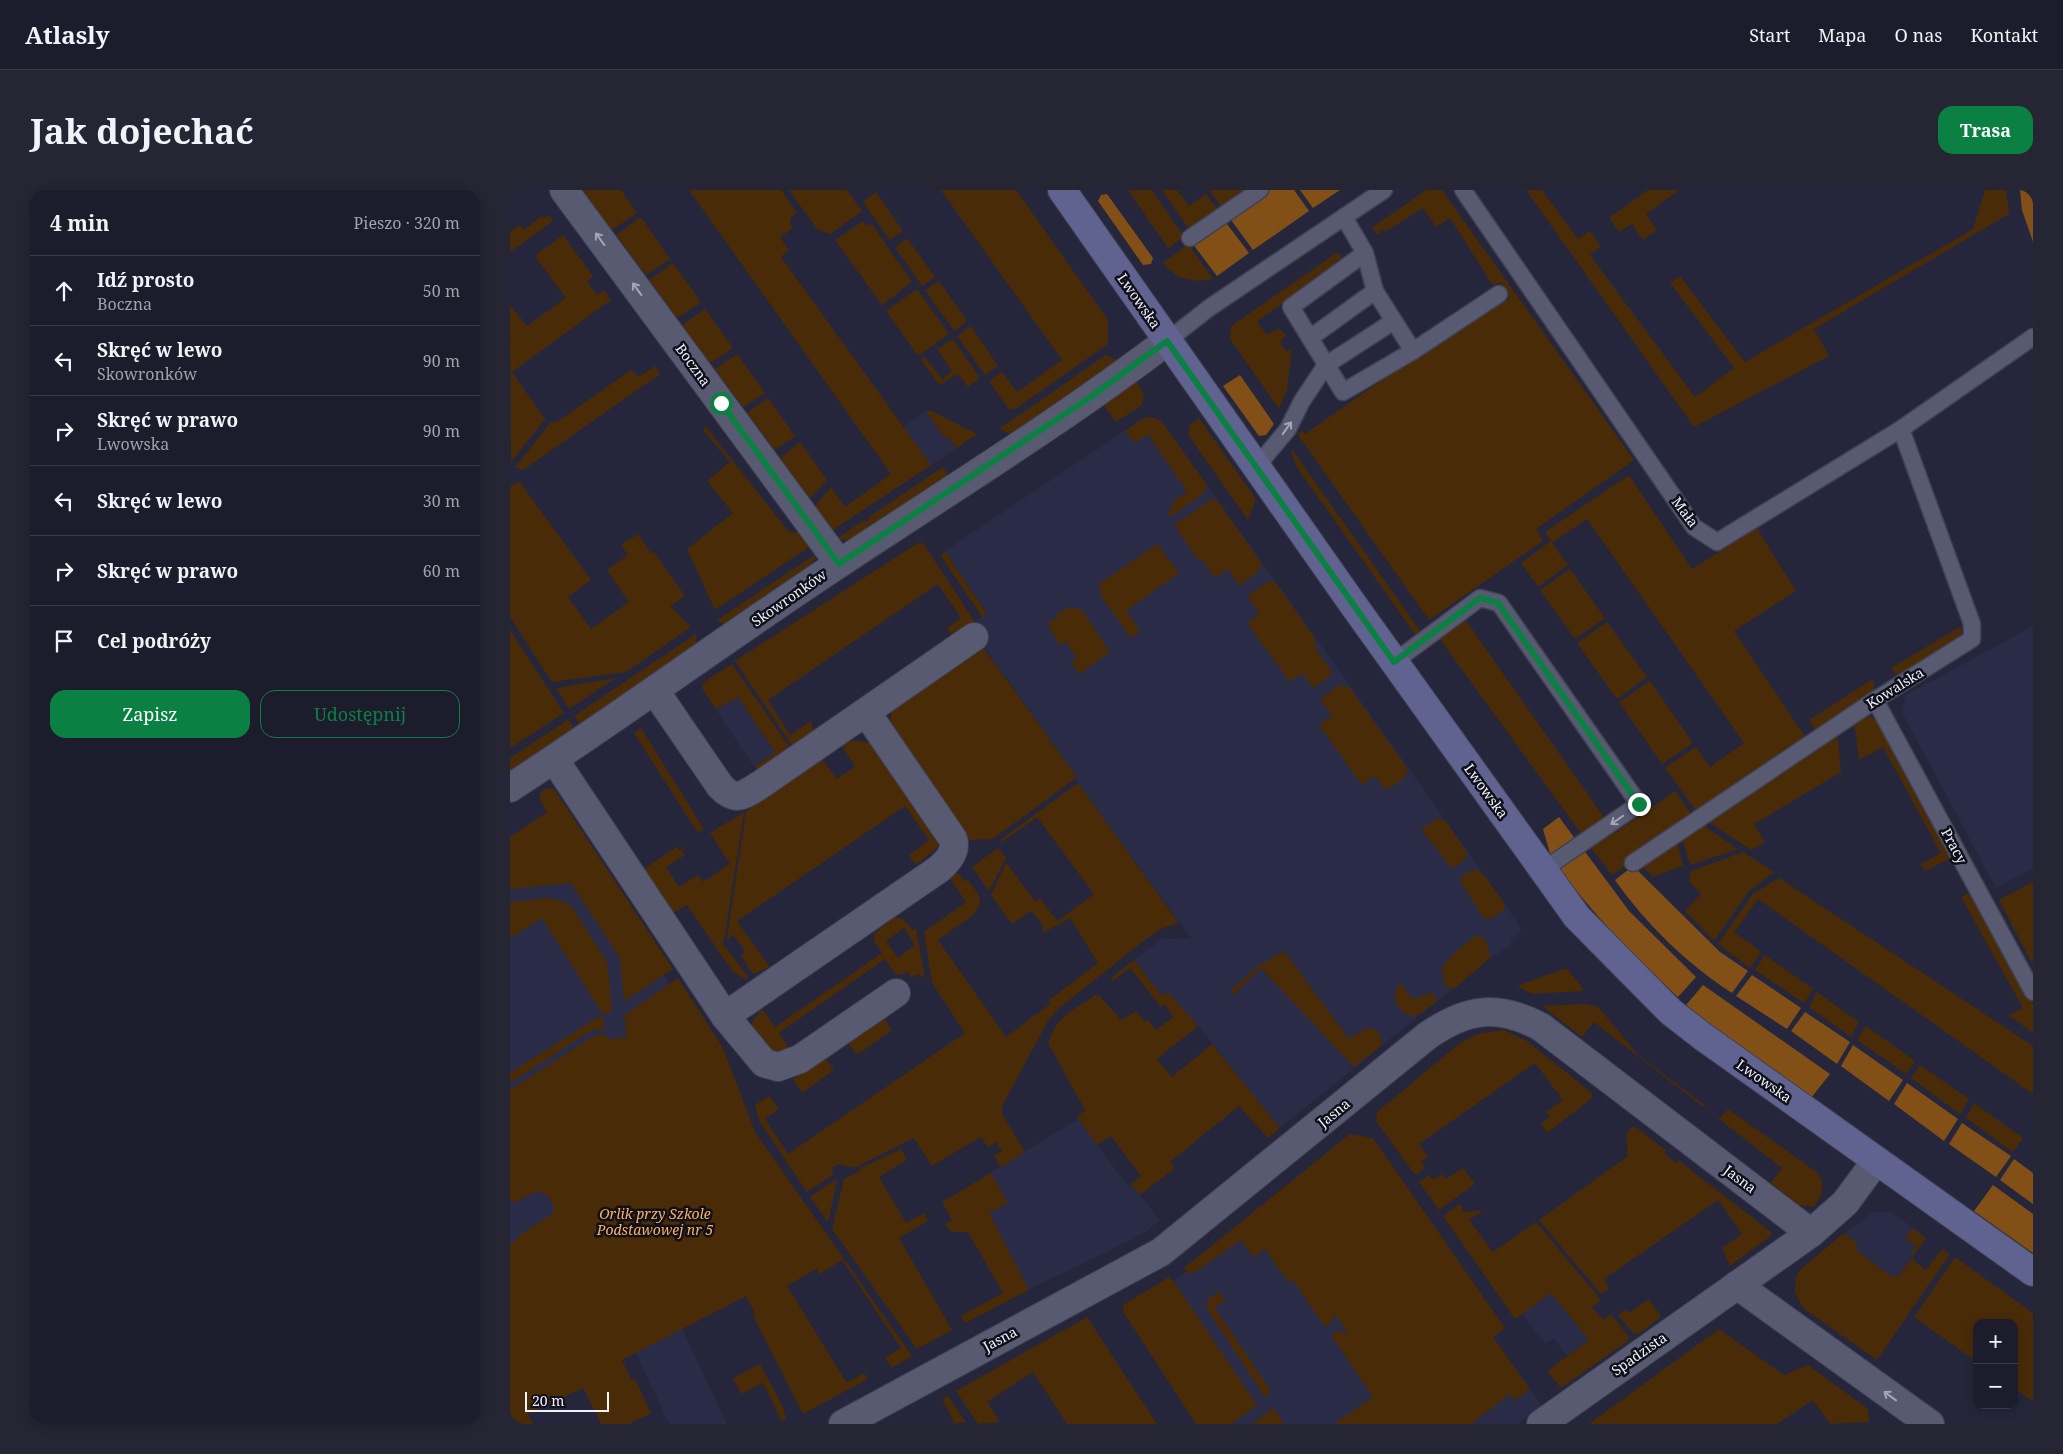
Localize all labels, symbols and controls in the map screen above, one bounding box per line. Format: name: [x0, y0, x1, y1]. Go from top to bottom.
text: Atlasly: [25, 18, 110, 51]
text: Start: [1749, 23, 1790, 47]
text: Mapa: [1818, 23, 1867, 47]
text: O nas: [1895, 23, 1942, 47]
text: Kontakt: [1970, 23, 2038, 47]
button: Trasa: [1938, 106, 2033, 154]
text: Jak dojechać: [30, 107, 254, 154]
text: 4 min: [50, 209, 109, 237]
text: Pieszo · 320 m: [354, 212, 460, 234]
one-way arrow: [595, 233, 606, 246]
text: Idź prosto: [97, 267, 194, 293]
street label: Lwowska: [1114, 269, 1165, 332]
icon: ahead: [50, 277, 78, 305]
text: 50 m: [423, 280, 460, 302]
one-way arrow: [632, 282, 642, 296]
text: Boczna: [97, 293, 152, 315]
text: Skręć w lewo: [97, 337, 223, 363]
street label: Boczna: [672, 340, 715, 390]
icon: left: [50, 347, 78, 375]
text: 90 m: [423, 350, 460, 372]
text: Skowronków: [97, 363, 197, 385]
route start: [710, 392, 733, 415]
text: Skręć w prawo: [97, 407, 238, 433]
icon: right: [50, 417, 78, 445]
text: 90 m: [423, 420, 460, 442]
one-way arrow: [1282, 421, 1292, 435]
text: Lwowska: [97, 433, 169, 455]
icon: left: [50, 487, 78, 515]
text: Skręć w lewo: [97, 488, 223, 514]
text: 30 m: [423, 490, 460, 512]
street label: Mała: [1668, 493, 1703, 531]
icon: right: [50, 557, 78, 585]
text: Skręć w prawo: [97, 558, 238, 584]
text: 60 m: [423, 560, 460, 582]
street label: Skowronków: [747, 564, 831, 630]
icon: arrive: [50, 627, 78, 655]
text: Cel podróży: [97, 628, 211, 654]
street label: Kowalska: [1862, 662, 1927, 713]
button: Zapisz: [50, 690, 250, 738]
button: Udostępnij: [260, 690, 460, 738]
street label: Lwowska: [1460, 760, 1513, 822]
route end: [1628, 793, 1651, 816]
one-way arrow: [1610, 814, 1624, 825]
street label: Pracy: [1937, 825, 1972, 867]
street label: Lwowska: [1733, 1055, 1796, 1107]
street label: Jasna: [1313, 1094, 1354, 1132]
street label: Jasna: [1719, 1160, 1761, 1197]
park label: Orlik przy Szkole Podstawowej nr 5: [596, 1204, 713, 1239]
map controls: [1973, 1319, 2018, 1409]
button: +: [1973, 1319, 2018, 1364]
street label: Jasna: [978, 1322, 1020, 1356]
street label: Spadzista: [1607, 1328, 1670, 1380]
button: −: [1973, 1364, 2018, 1409]
scale bar: [525, 1389, 609, 1412]
one-way arrow: [1884, 1390, 1897, 1401]
text: 20 m: [532, 1391, 565, 1410]

